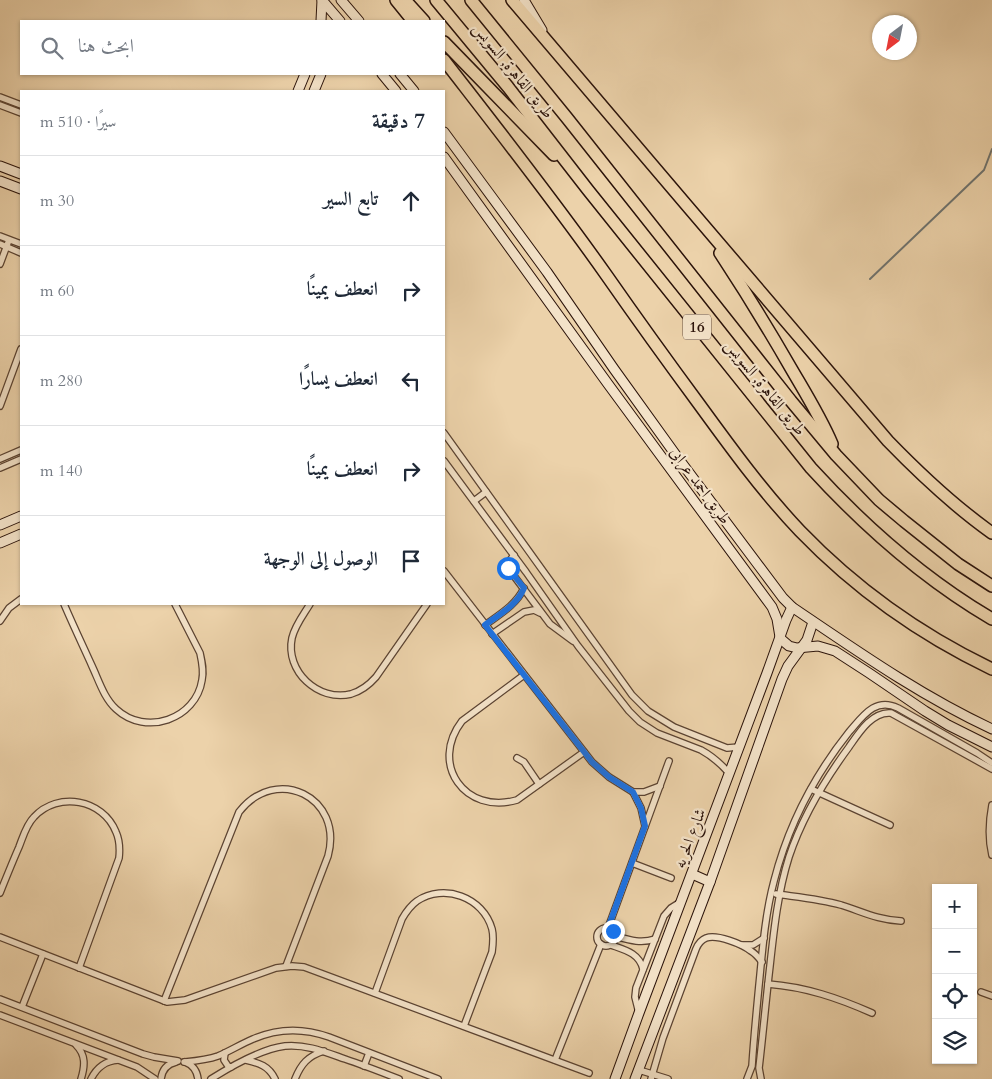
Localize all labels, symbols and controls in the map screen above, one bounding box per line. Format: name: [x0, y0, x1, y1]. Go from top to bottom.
north arrow: [872, 15, 917, 60]
street label: طريق القاهرة, السويس: [468, 18, 559, 123]
search box: [20, 20, 445, 75]
text: ابحث هنا: [78, 33, 134, 59]
icon: search: [38, 34, 66, 62]
text: 7 دقيقة: [372, 107, 425, 136]
text: سيرًا · 510 m: [40, 111, 116, 133]
text: تابع السير: [323, 186, 378, 212]
icon: ahead: [397, 187, 425, 215]
text: 30 m: [40, 190, 74, 212]
text: انعطف يمينًا: [307, 276, 378, 302]
icon: right: [397, 277, 425, 305]
text: 60 m: [40, 280, 74, 302]
road number: 16: [683, 314, 711, 340]
street label: طريق القاهرة, السويس: [720, 335, 811, 440]
text: انعطف يسارًا: [299, 366, 378, 392]
icon: left: [397, 367, 425, 395]
text: 280 m: [40, 370, 82, 392]
street label: طريق احمد عرابى: [665, 442, 736, 529]
text: انعطف يمينًا: [307, 456, 378, 482]
icon: right: [397, 457, 425, 485]
text: 140 m: [40, 460, 82, 482]
text: الوصول إلى الوجهة: [264, 546, 378, 572]
icon: arrive: [397, 547, 425, 575]
route start: [497, 557, 520, 580]
street label: شارع الحريه: [669, 805, 713, 872]
map controls: [932, 884, 977, 1064]
button: +: [932, 884, 977, 929]
route end: [602, 920, 625, 943]
button: −: [932, 929, 977, 974]
button: locate: [932, 974, 977, 1019]
button: layers: [932, 1019, 977, 1064]

